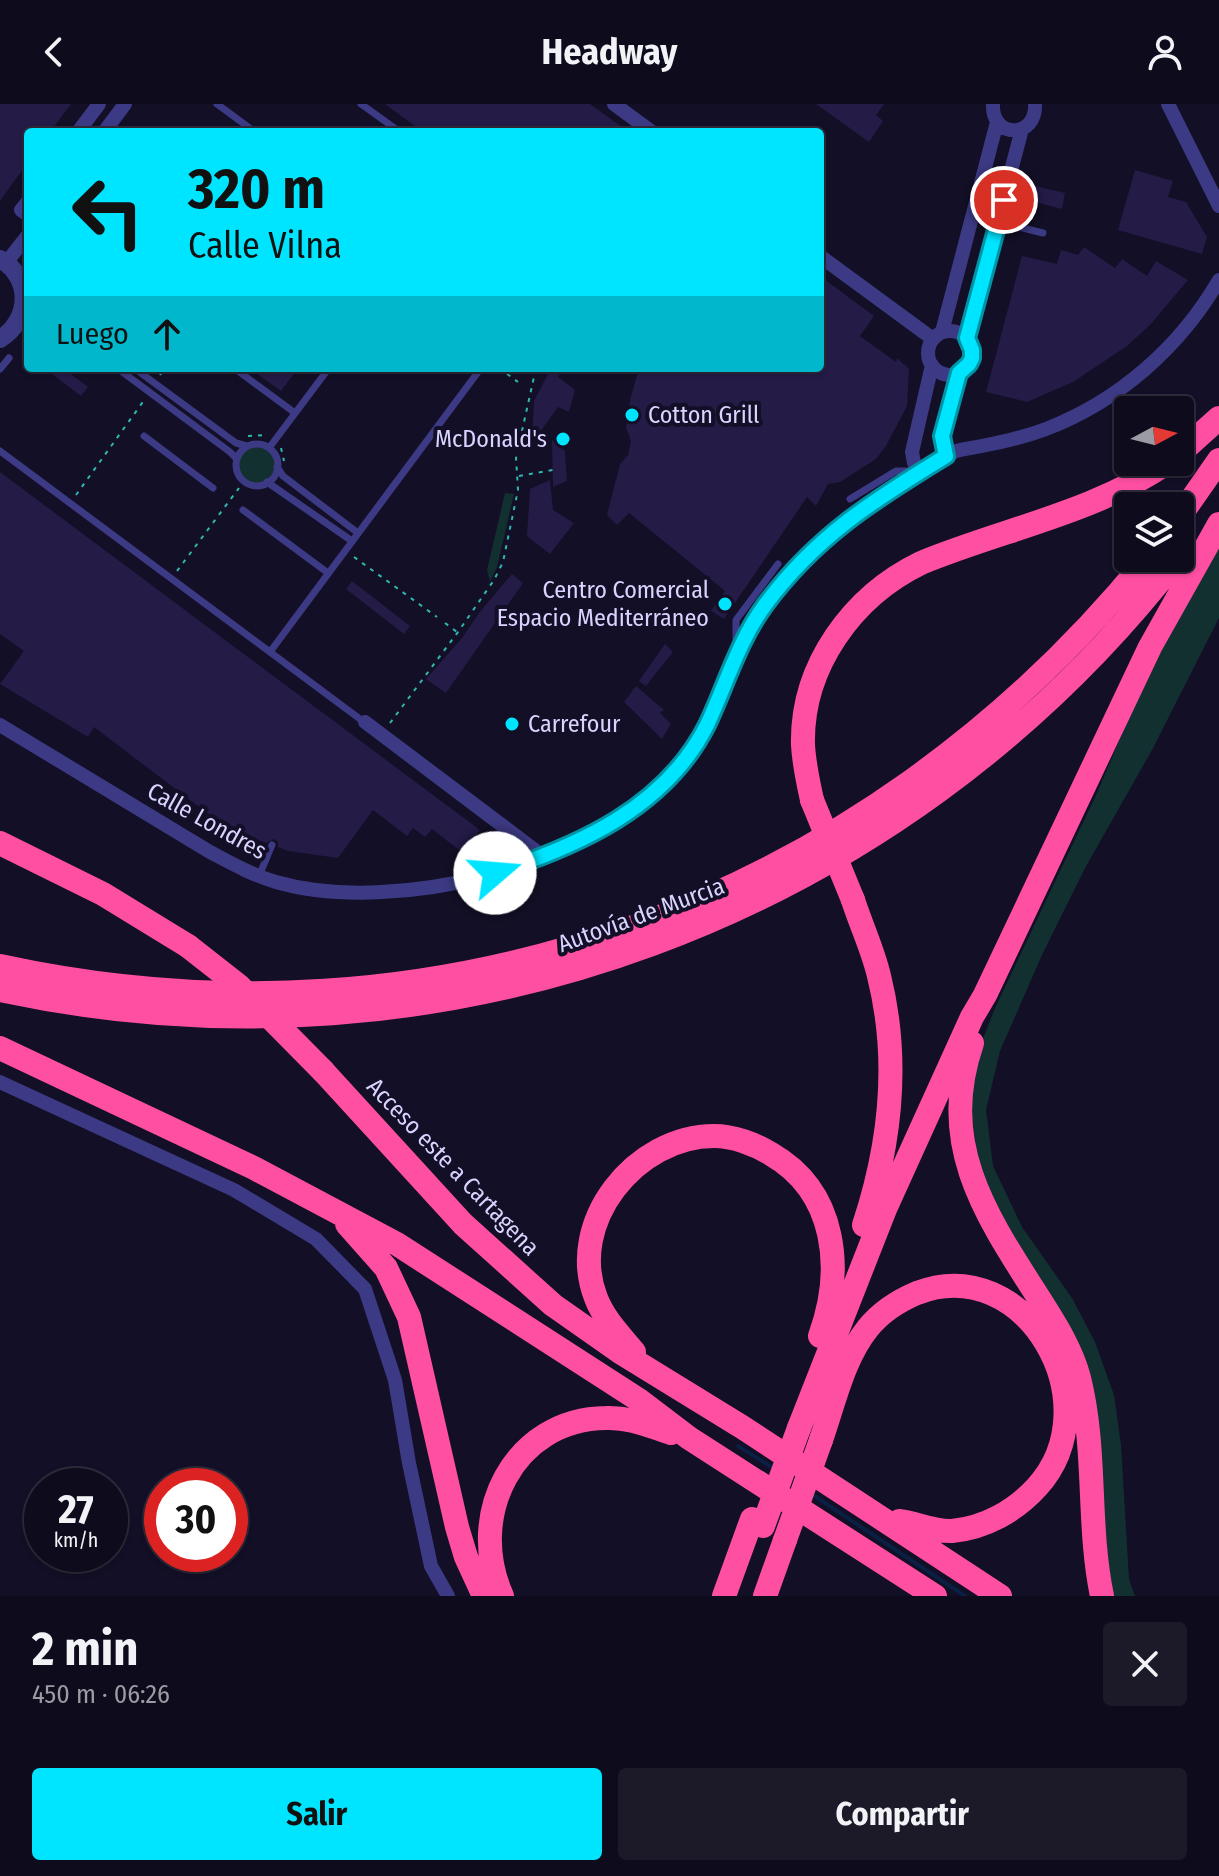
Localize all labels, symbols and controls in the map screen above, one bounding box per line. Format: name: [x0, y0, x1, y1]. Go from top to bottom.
icon: back: [32, 30, 76, 74]
text: Headway: [542, 30, 677, 74]
icon: person: [1143, 30, 1187, 74]
text: 320 m: [188, 156, 325, 223]
icon: left: [56, 160, 160, 264]
pin: [970, 166, 1038, 234]
icon: arrive: [982, 178, 1026, 222]
text: Calle Vilna: [188, 224, 342, 268]
icon: ahead: [145, 312, 189, 356]
text: Luego: [56, 316, 129, 352]
north arrow: [1114, 396, 1194, 476]
map controls: [1114, 396, 1194, 572]
place label: Cotton Grill: [648, 401, 759, 429]
marker: Cotton Grill: [623, 406, 641, 424]
place label: McDonald's: [435, 425, 547, 453]
marker: McDonald's: [554, 430, 572, 448]
button: layers: [1114, 492, 1194, 572]
place label: Centro Comercial Espacio Mediterráneo: [497, 576, 709, 632]
marker: Centro Comercial Espacio Mediterráneo: [716, 595, 734, 613]
place label: Carrefour: [528, 710, 621, 738]
marker: Carrefour: [503, 715, 521, 733]
street label: Calle Londres: [143, 777, 271, 865]
position arrow: [453, 831, 537, 915]
street label: Autovía de Murcia: [554, 872, 728, 958]
street label: Acceso este a Cartagena: [361, 1073, 545, 1261]
speed limit sign: 30: [144, 1468, 248, 1572]
text: 27: [58, 1486, 94, 1534]
text: km/h: [54, 1528, 98, 1552]
text: 2 min: [32, 1620, 138, 1678]
button: close: [1103, 1622, 1187, 1706]
text: 450 m · 06:26: [32, 1679, 170, 1710]
button: Salir: [32, 1768, 602, 1860]
button: Compartir: [618, 1768, 1187, 1860]

